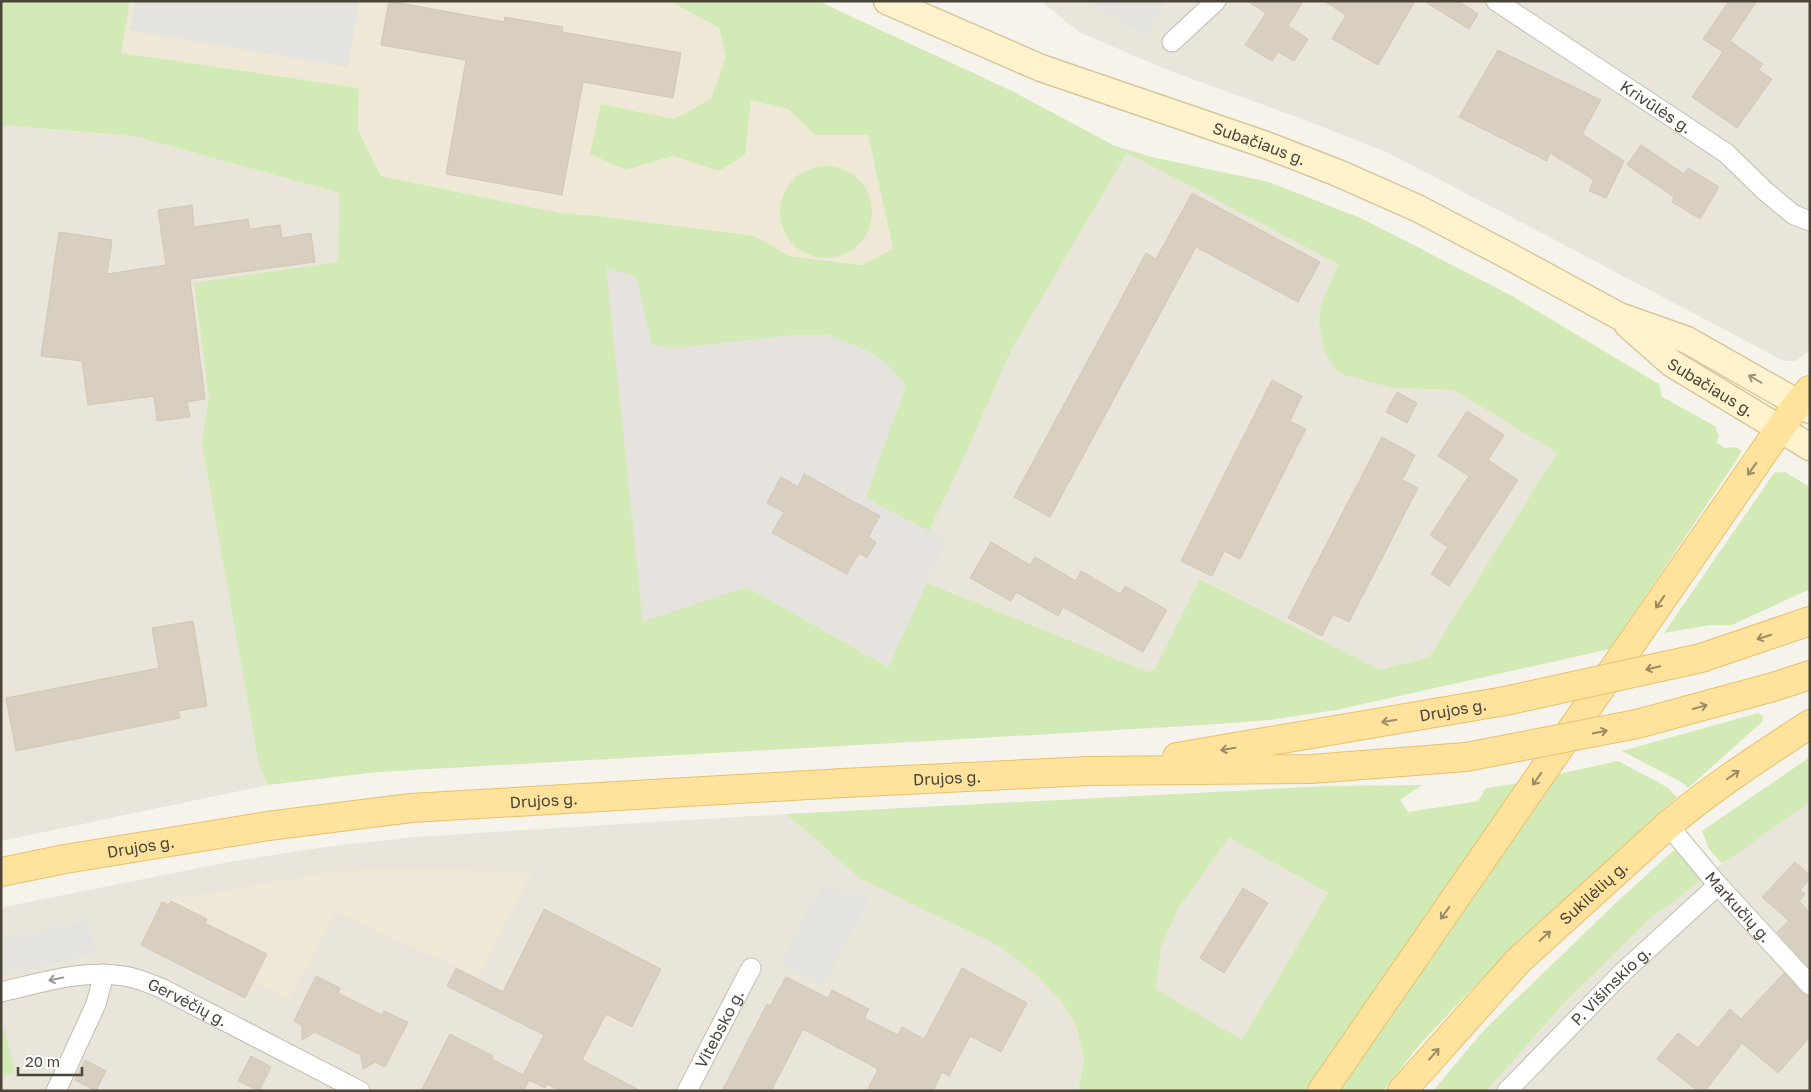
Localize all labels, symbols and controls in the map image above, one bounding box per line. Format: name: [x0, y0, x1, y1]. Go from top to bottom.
street label: Krivūlės g.: [1617, 76, 1696, 138]
street label: Subačiaus g.: [1210, 118, 1309, 170]
street label: Subačiaus g.: [1664, 353, 1758, 421]
one-way arrow: [1749, 374, 1763, 384]
one-way arrow: [1747, 461, 1757, 475]
one-way arrow: [1655, 595, 1665, 609]
one-way arrow: [1756, 633, 1772, 643]
one-way arrow: [1646, 664, 1662, 673]
street label: Drujos g.: [1418, 694, 1488, 725]
one-way arrow: [1692, 701, 1708, 711]
one-way arrow: [1381, 717, 1397, 727]
one-way arrow: [1592, 726, 1608, 736]
one-way arrow: [1221, 744, 1237, 754]
street label: Drujos g.: [913, 766, 982, 790]
one-way arrow: [1726, 770, 1740, 780]
one-way arrow: [1532, 772, 1542, 786]
street label: Drujos g.: [509, 788, 578, 812]
street label: Drujos g.: [105, 831, 176, 862]
street label: Sukilėlių g.: [1555, 857, 1632, 929]
street label: Markučių g.: [1701, 867, 1776, 947]
one-way arrow: [1440, 906, 1450, 920]
one-way arrow: [1539, 930, 1552, 942]
street label: P. Višinskio g.: [1567, 942, 1655, 1030]
street label: Gervėčių g.: [145, 974, 231, 1031]
one-way arrow: [48, 975, 64, 985]
street label: Vitebsko g.: [691, 986, 748, 1072]
scale bar: [18, 1044, 81, 1076]
one-way arrow: [1428, 1047, 1440, 1060]
text: 20 m: [25, 1052, 60, 1070]

